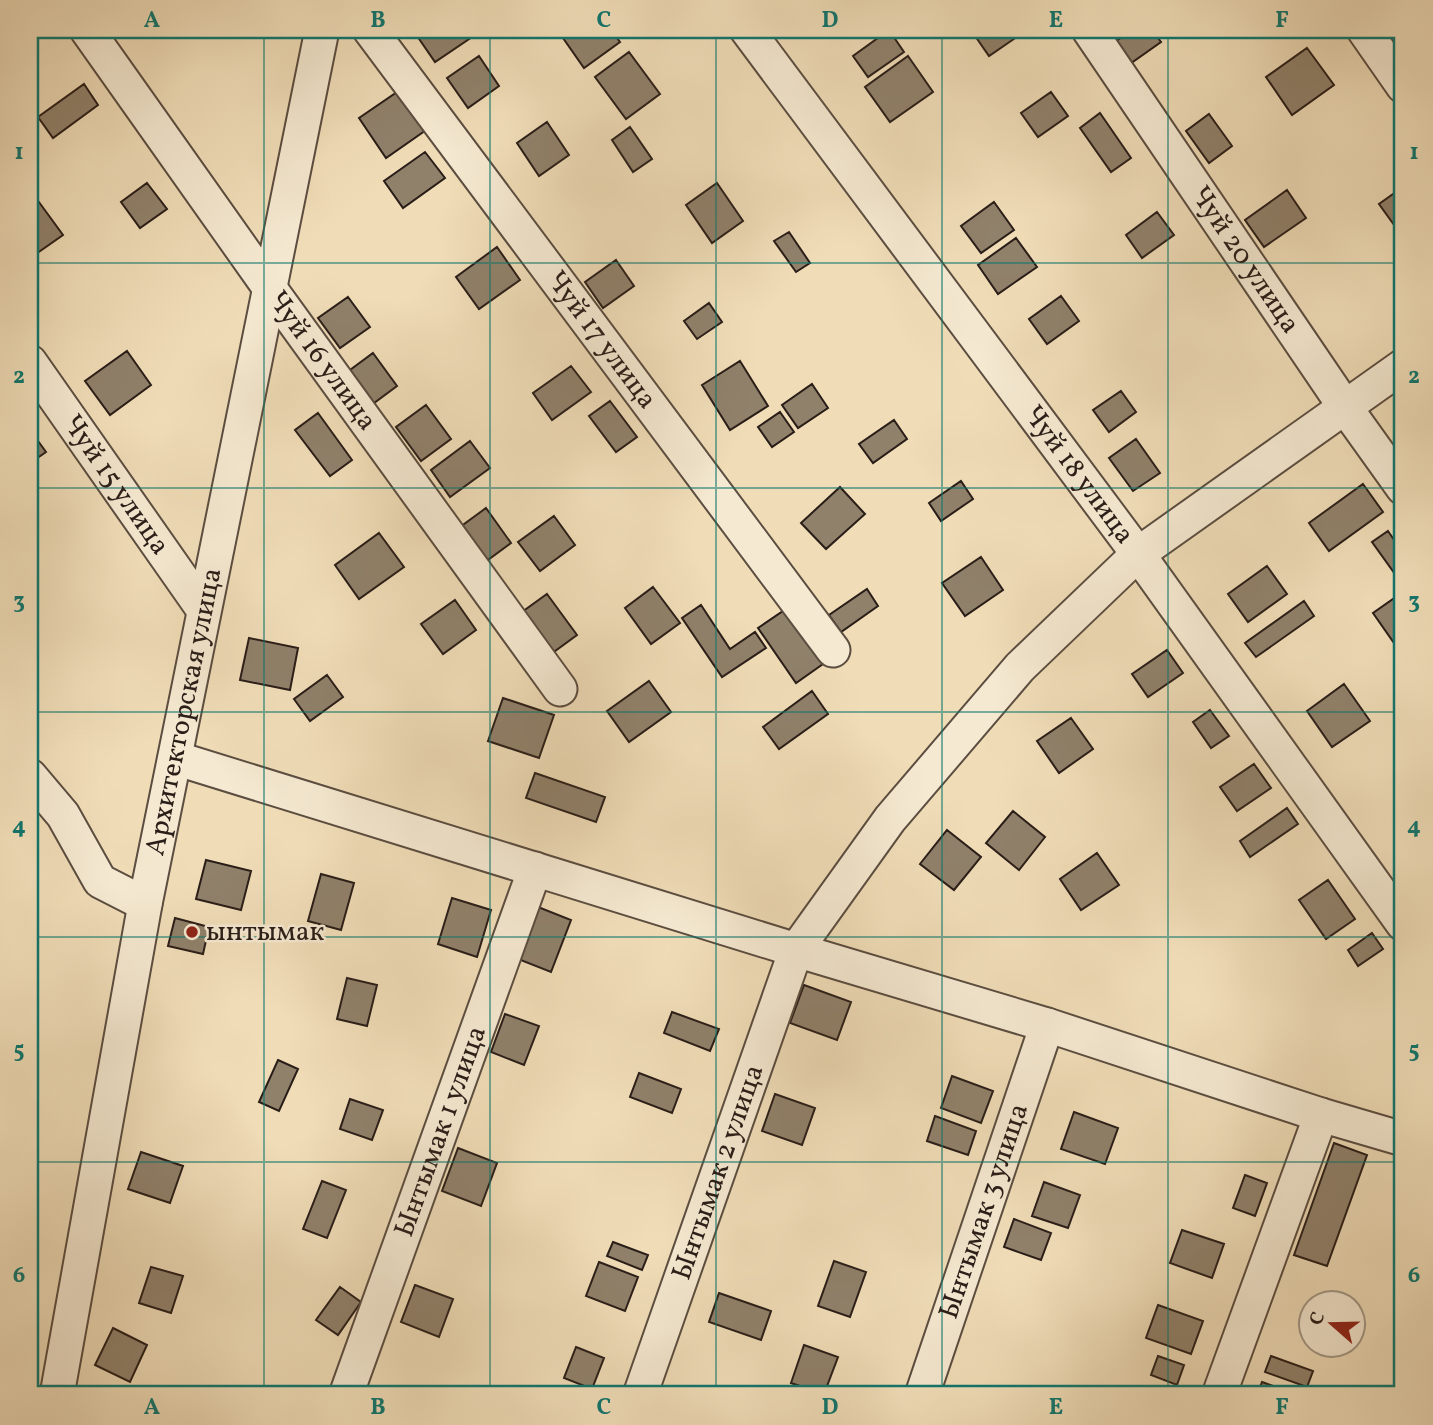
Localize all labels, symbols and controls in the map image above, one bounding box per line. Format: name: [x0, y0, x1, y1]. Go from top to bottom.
text: A: [144, 5, 160, 37]
text: B: [370, 5, 386, 37]
text: C: [597, 5, 611, 37]
text: D: [822, 5, 839, 37]
text: E: [1049, 5, 1063, 37]
text: F: [1275, 5, 1289, 37]
text: 1: [14, 137, 24, 169]
text: 1: [1409, 137, 1419, 169]
street label: Чуй 20 улица: [1181, 178, 1309, 342]
street label: Чуй 17 улица: [537, 263, 666, 417]
street label: Чуй 16 улица: [258, 283, 386, 439]
text: 2: [13, 361, 25, 393]
text: 2: [1408, 361, 1420, 393]
street label: Чуй 18 улица: [1014, 397, 1144, 552]
street label: Чуй 15 улица: [53, 407, 179, 563]
street label: Архитекторская улица: [136, 564, 232, 859]
text: 3: [13, 586, 25, 618]
text: 3: [1408, 586, 1420, 618]
text: 4: [12, 811, 26, 843]
text: 4: [1407, 811, 1421, 843]
place label: ынтымак: [206, 913, 325, 952]
marker: ынтымак: [184, 924, 200, 940]
street label: Ынтымак 1 улица: [385, 1020, 497, 1242]
text: 5: [13, 1035, 25, 1067]
text: 5: [1408, 1035, 1420, 1067]
street label: Ынтымак 2 улица: [662, 1059, 774, 1285]
street label: Ынтымак 3 улица: [930, 1098, 1039, 1324]
text: 6: [13, 1260, 25, 1292]
text: 6: [1408, 1260, 1420, 1292]
north arrow: [1296, 1288, 1366, 1358]
text: С: [1304, 1309, 1332, 1329]
text: A: [144, 1392, 160, 1424]
text: B: [370, 1392, 386, 1424]
text: C: [597, 1392, 611, 1424]
text: D: [822, 1392, 839, 1424]
text: E: [1049, 1392, 1063, 1424]
text: F: [1275, 1392, 1289, 1424]

